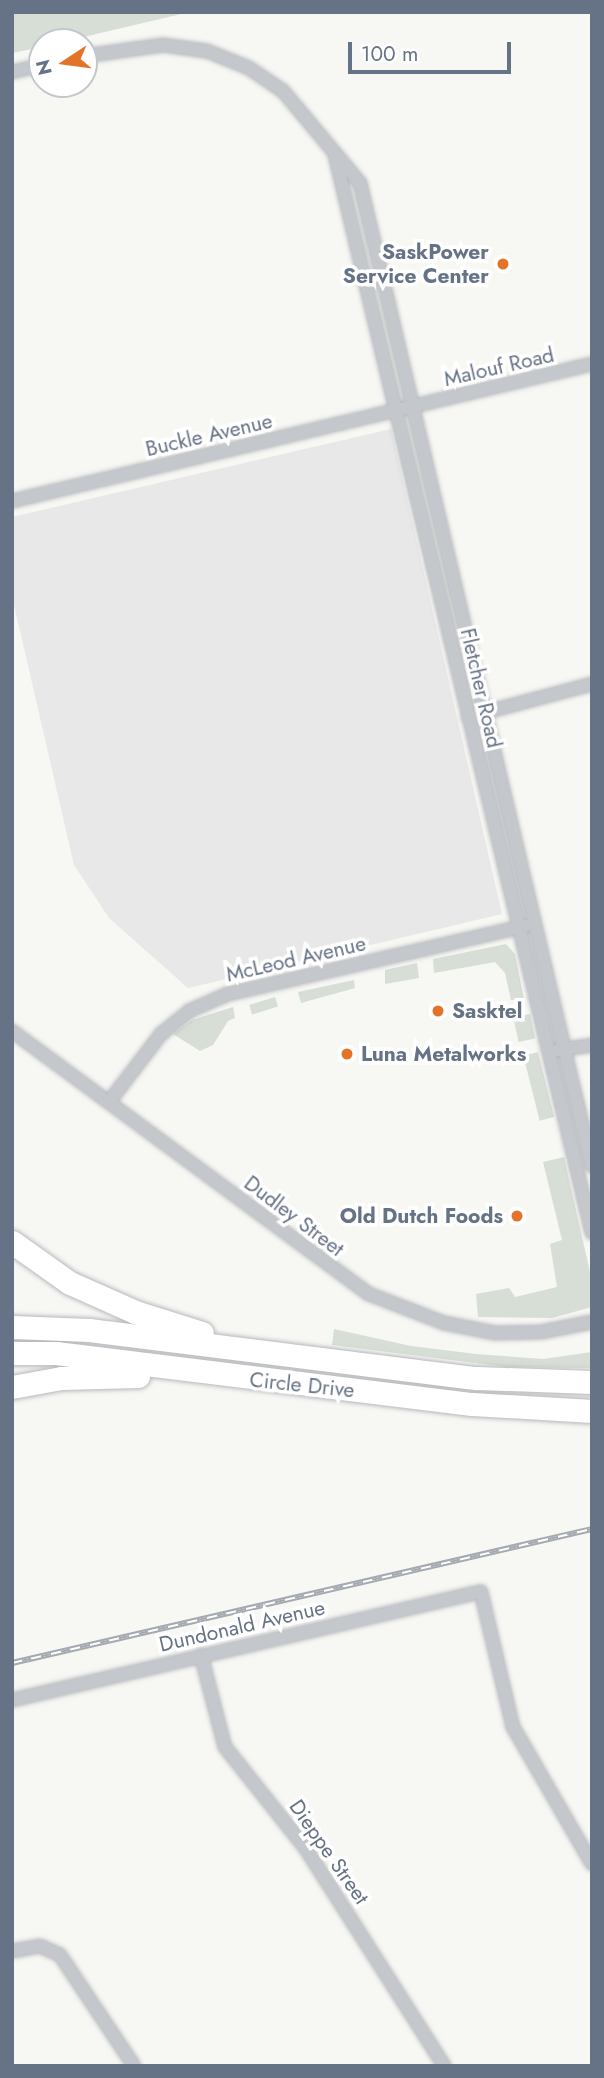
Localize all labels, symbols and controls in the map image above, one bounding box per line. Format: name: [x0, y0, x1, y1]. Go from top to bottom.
north arrow: [28, 28, 98, 98]
scale bar: [352, 28, 515, 72]
text: 100 m: [361, 39, 418, 69]
text: N: [29, 57, 59, 78]
place label: SaskPower Service Center: [343, 239, 489, 289]
marker: SaskPower Service Center: [495, 256, 511, 272]
street label: Malouf Road: [442, 342, 556, 392]
street label: Buckle Avenue: [143, 408, 275, 462]
street label: Fletcher Road: [455, 626, 507, 750]
street label: McLeod Avenue: [224, 931, 368, 987]
place label: Sasktel: [452, 998, 523, 1024]
marker: Sasktel: [430, 1003, 446, 1019]
place label: Luna Metalworks: [361, 1041, 526, 1067]
marker: Luna Metalworks: [339, 1046, 355, 1062]
street label: Dudley Street: [239, 1170, 349, 1262]
place label: Old Dutch Foods: [340, 1203, 503, 1229]
marker: Old Dutch Foods: [509, 1208, 525, 1224]
street label: Circle Drive: [248, 1367, 356, 1403]
street label: Dundonald Avenue: [157, 1595, 327, 1657]
street label: Dieppe Street: [284, 1795, 374, 1909]

